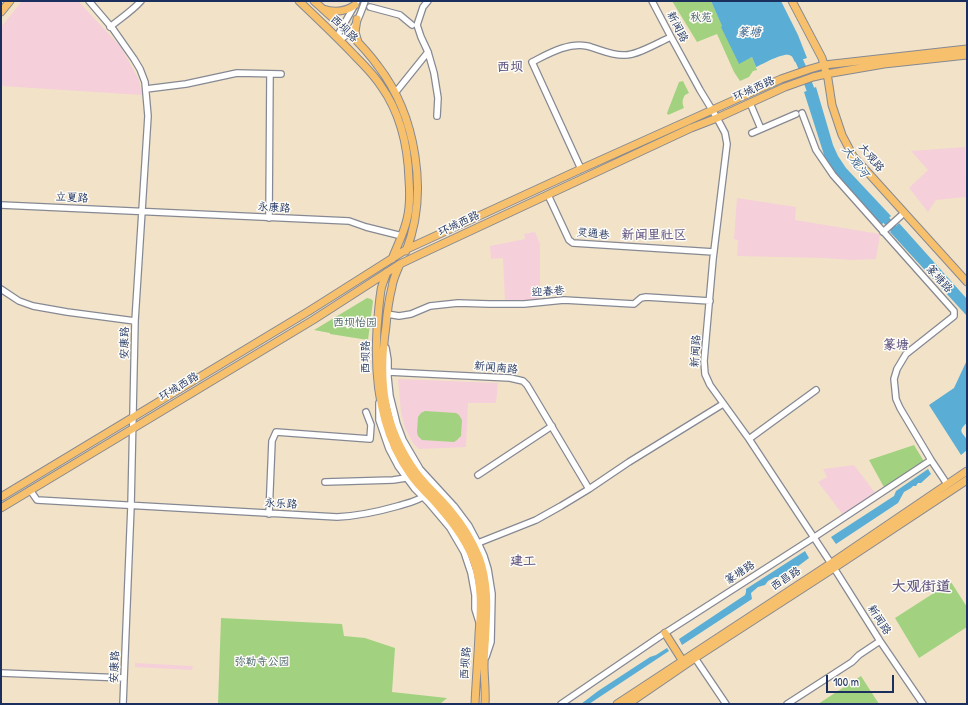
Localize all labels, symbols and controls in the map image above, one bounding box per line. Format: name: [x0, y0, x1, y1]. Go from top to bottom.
street label: 新闻路: [664, 9, 690, 45]
park label: 秋苑: [690, 11, 712, 25]
street label: 西坝路: [328, 13, 360, 45]
water label: 篆塘: [737, 26, 761, 40]
district label: 西坝: [497, 60, 523, 76]
street label: 环城西路: [731, 74, 777, 104]
street label: 大观路: [855, 141, 887, 175]
water label: 大观河: [839, 143, 871, 181]
street label: 立夏路: [55, 191, 89, 205]
street label: 永康路: [257, 201, 291, 215]
street label: 环城西路: [436, 209, 482, 239]
street label: 灵通巷: [576, 226, 610, 242]
district label: 新闻里社区: [622, 228, 686, 244]
street label: 篆塘路: [923, 262, 955, 296]
street label: 迎春巷: [531, 284, 565, 300]
park label: 西坝怡园: [333, 316, 377, 330]
street label: 安康路: [118, 326, 132, 360]
street label: 新闻路: [689, 334, 703, 368]
district label: 篆塘: [883, 338, 909, 354]
street label: 西坝路: [359, 341, 373, 373]
street label: 新闻南路: [474, 360, 518, 376]
street label: 环城西路: [157, 370, 201, 404]
street label: 永乐路: [264, 497, 298, 511]
district label: 建工: [510, 554, 536, 570]
street label: 篆塘路: [723, 558, 757, 588]
street label: 西昌路: [769, 564, 803, 594]
district label: 大观街道: [891, 578, 951, 596]
street label: 新闻路: [864, 603, 894, 637]
street label: 西坝路: [458, 646, 474, 680]
street label: 安康路: [108, 650, 122, 684]
park label: 弥勒寺公园: [235, 655, 289, 669]
scale bar: [828, 667, 896, 693]
text: 100 m: [833, 673, 859, 690]

